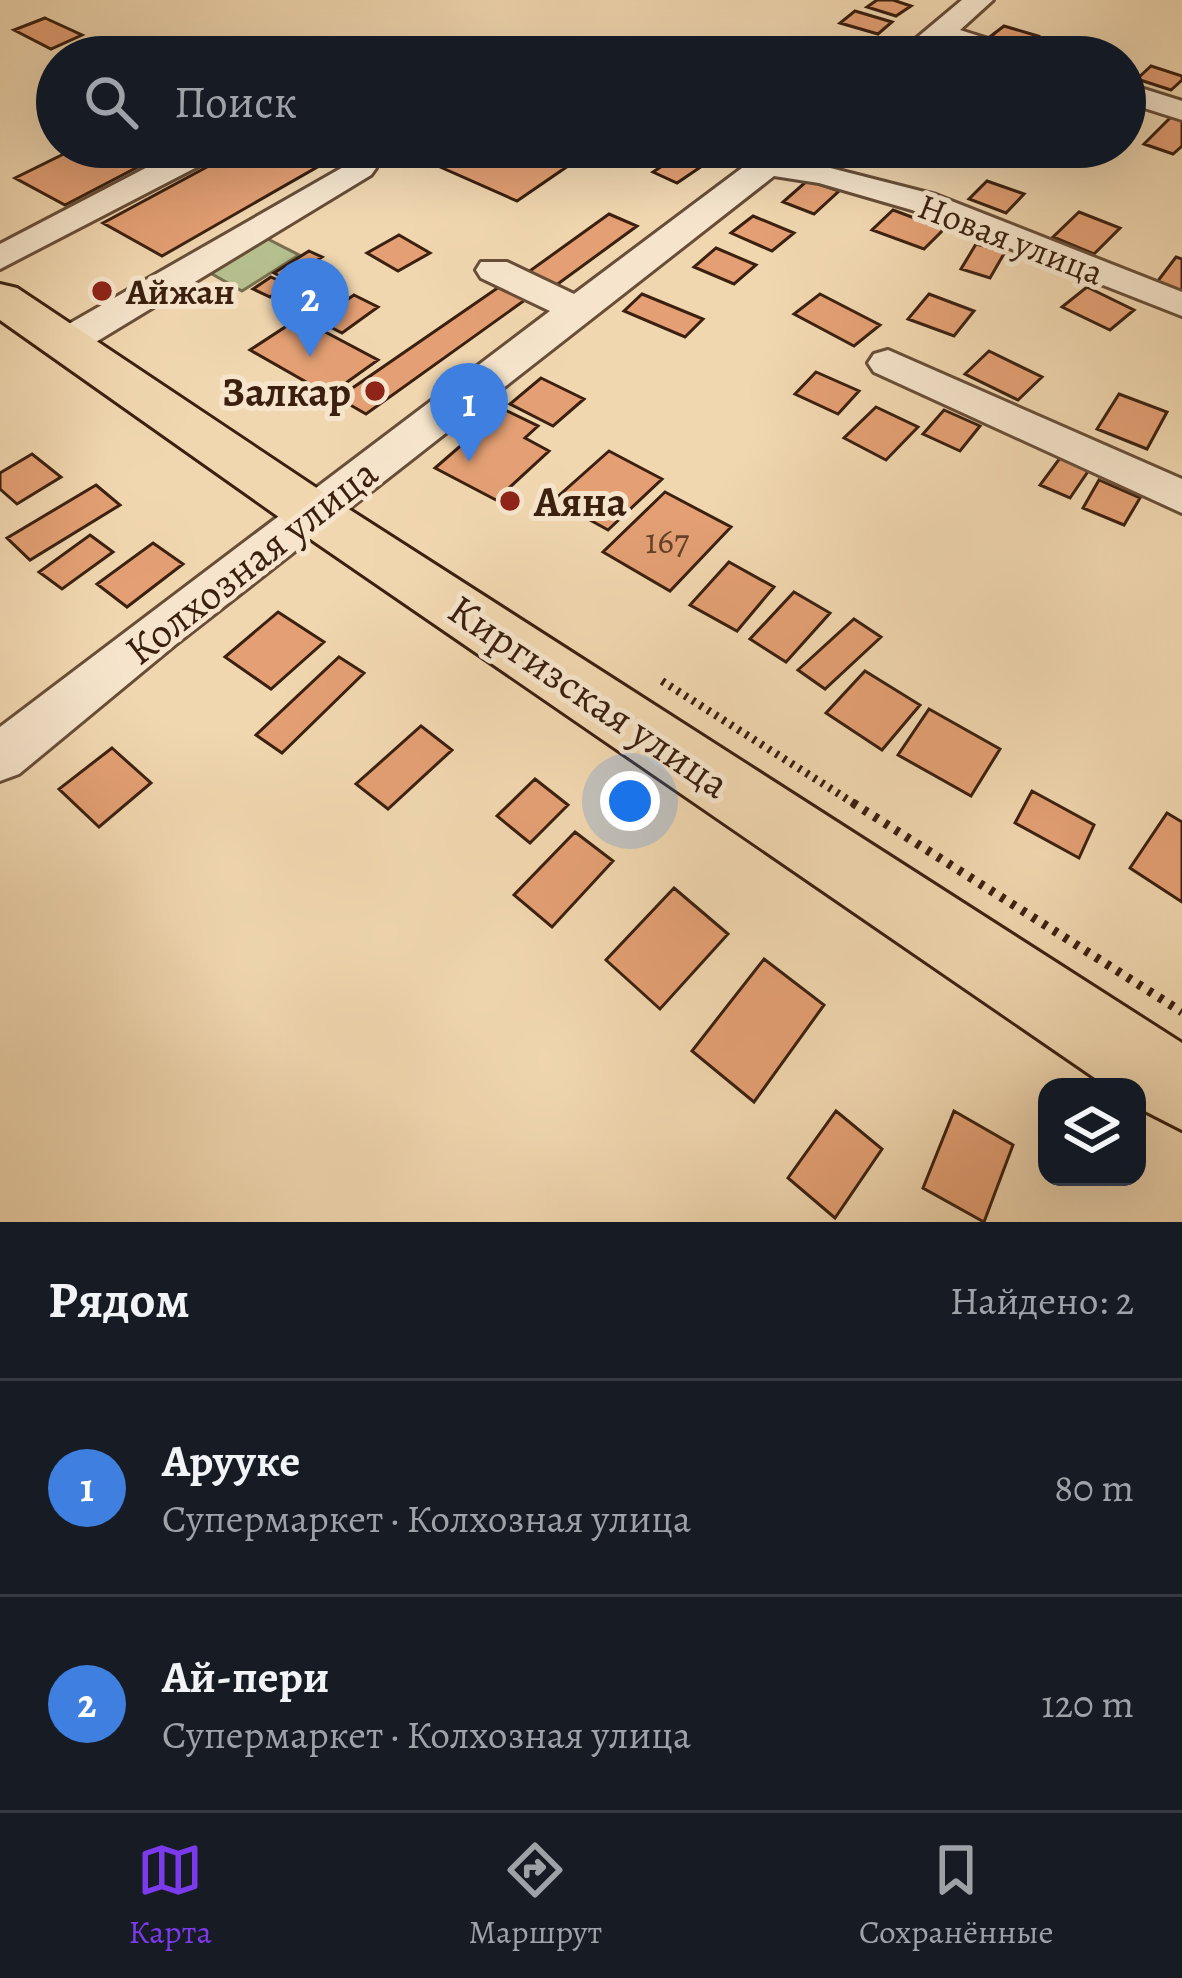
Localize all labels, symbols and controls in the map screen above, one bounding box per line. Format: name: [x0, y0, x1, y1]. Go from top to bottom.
search box: [36, 36, 1146, 168]
icon: search: [78, 69, 144, 135]
text: Поиск: [174, 71, 297, 133]
street label: Новая улица: [911, 181, 1111, 297]
pin: 2: [271, 258, 349, 357]
place label: Айжан: [125, 267, 235, 316]
marker: Айжан: [89, 278, 115, 304]
place label: Залкар: [222, 363, 351, 420]
pin: 1: [430, 363, 508, 462]
marker: Залкар: [362, 378, 388, 404]
street label: Колхозная улица: [113, 444, 390, 678]
place label: Аяна: [533, 473, 627, 530]
marker: Аяна: [497, 488, 523, 514]
house number: 167: [645, 516, 690, 565]
street label: Киргизская улица: [437, 581, 741, 812]
your location: [600, 771, 660, 831]
map controls: [1038, 1078, 1146, 1186]
button: layers: [1038, 1078, 1146, 1186]
text: Рядом: [48, 1265, 190, 1335]
text: Найдено: 2: [950, 1274, 1134, 1327]
text: Арууке: [162, 1430, 300, 1492]
text: 1: [80, 1461, 94, 1514]
text: 80 m: [1054, 1461, 1134, 1514]
text: Супермаркет · Колхозная улица: [162, 1492, 691, 1545]
text: Ай-пери: [162, 1646, 329, 1708]
text: 2: [78, 1677, 96, 1730]
text: 120 m: [1041, 1677, 1134, 1730]
text: Супермаркет · Колхозная улица: [162, 1708, 691, 1761]
tab: Карта: [128, 1837, 212, 1954]
tab: Маршрут: [468, 1837, 602, 1954]
tab: Сохранённые: [859, 1837, 1054, 1954]

